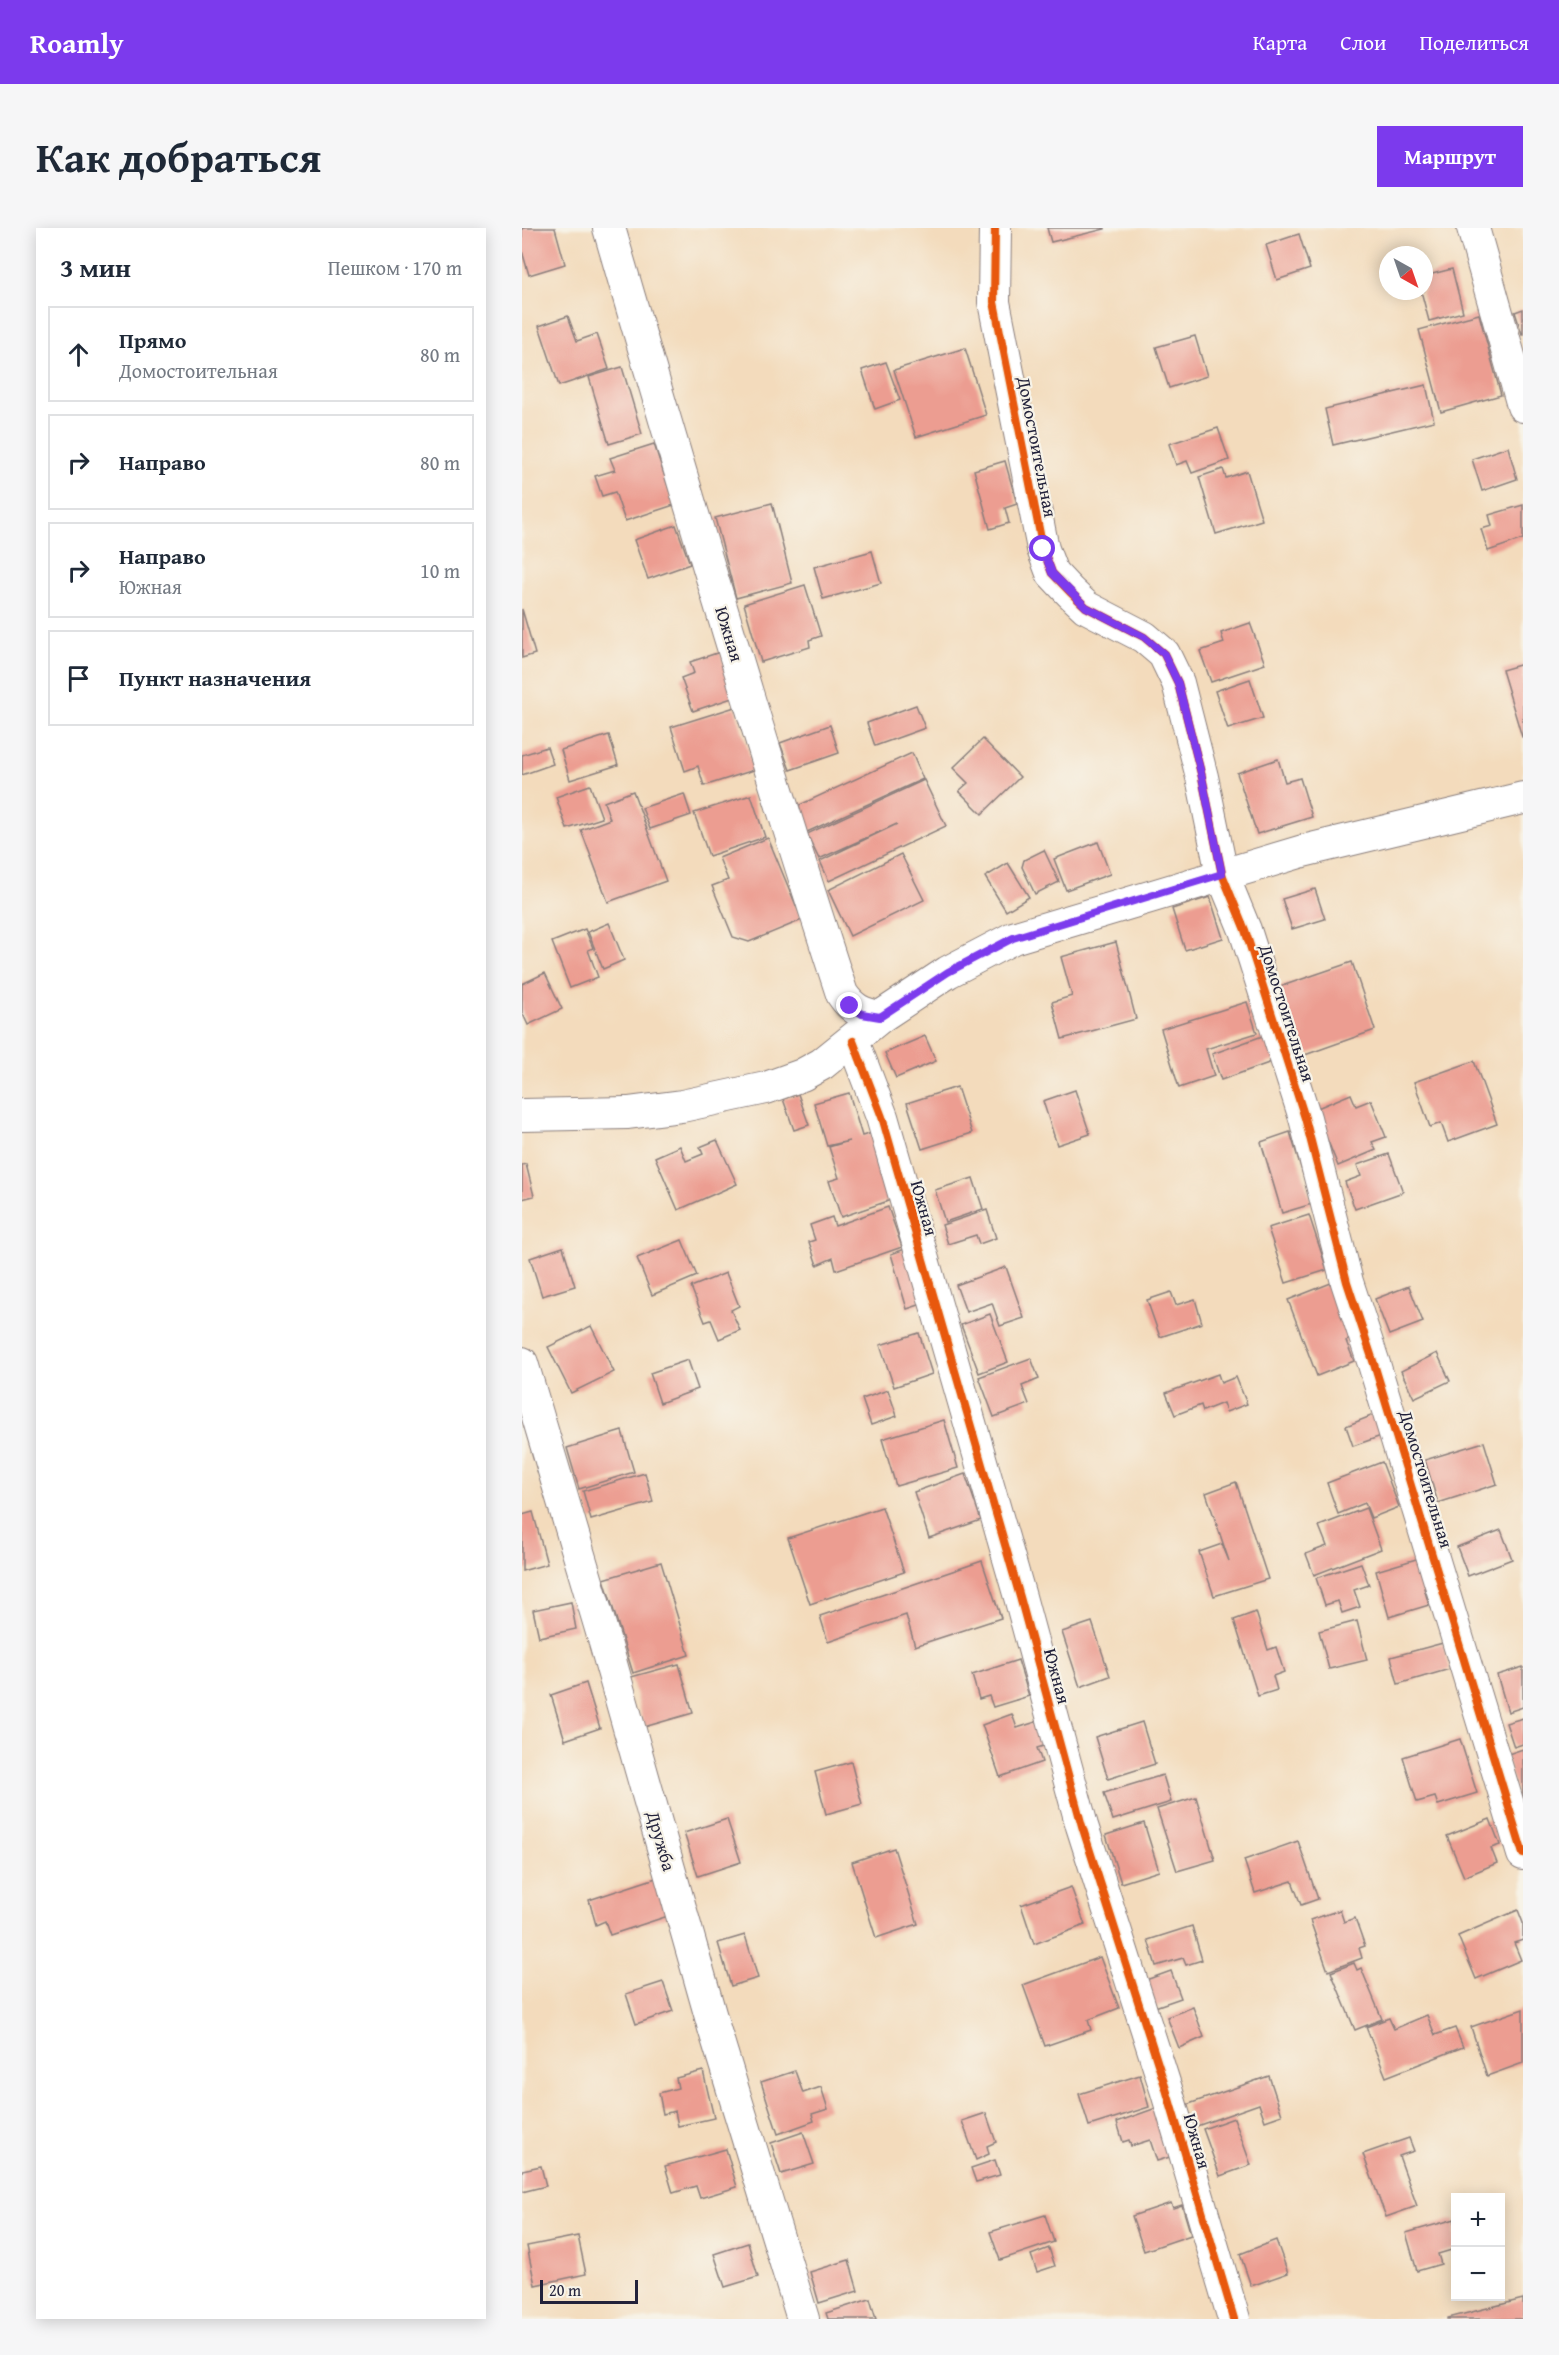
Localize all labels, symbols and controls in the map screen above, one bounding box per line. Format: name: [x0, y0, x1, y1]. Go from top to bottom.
text: Roamly: [30, 22, 124, 63]
text: Карта: [1253, 27, 1307, 58]
text: Слои: [1340, 27, 1386, 58]
text: Поделиться: [1419, 27, 1529, 58]
text: Как добраться: [36, 126, 321, 187]
button: Маршрут: [1377, 126, 1523, 187]
north arrow: [1379, 246, 1433, 300]
text: 3 мин: [60, 248, 131, 287]
text: Пешком · 170 m: [328, 253, 462, 282]
text: Прямо: [119, 324, 186, 356]
icon: ahead: [62, 338, 95, 371]
text: 80 m: [420, 340, 460, 369]
text: Домостоительная: [119, 356, 278, 385]
street label: Домостоительная: [1010, 373, 1064, 520]
icon: right: [62, 446, 95, 479]
text: Направо: [119, 446, 206, 478]
text: 80 m: [420, 448, 460, 477]
route start: [1029, 535, 1055, 561]
text: Направо: [119, 540, 206, 572]
icon: right: [62, 554, 95, 587]
text: 10 m: [420, 556, 460, 585]
text: Южная: [119, 572, 182, 601]
street label: Южная: [708, 603, 751, 665]
icon: arrive: [62, 662, 95, 695]
text: Пункт назначения: [119, 662, 311, 694]
street label: Домостоительная: [1252, 940, 1322, 1085]
route end: [836, 992, 862, 1018]
street label: Южная: [904, 1177, 945, 1239]
street label: Домостоительная: [1392, 1406, 1460, 1551]
street label: Южная: [1037, 1645, 1078, 1707]
street label: Дружба: [640, 1807, 683, 1874]
street label: Южная: [1177, 2110, 1218, 2172]
map controls: [1451, 2193, 1505, 2301]
button: +: [1451, 2193, 1505, 2247]
button: −: [1451, 2247, 1505, 2301]
scale bar: [540, 2277, 638, 2304]
text: 20 m: [549, 2278, 581, 2302]

